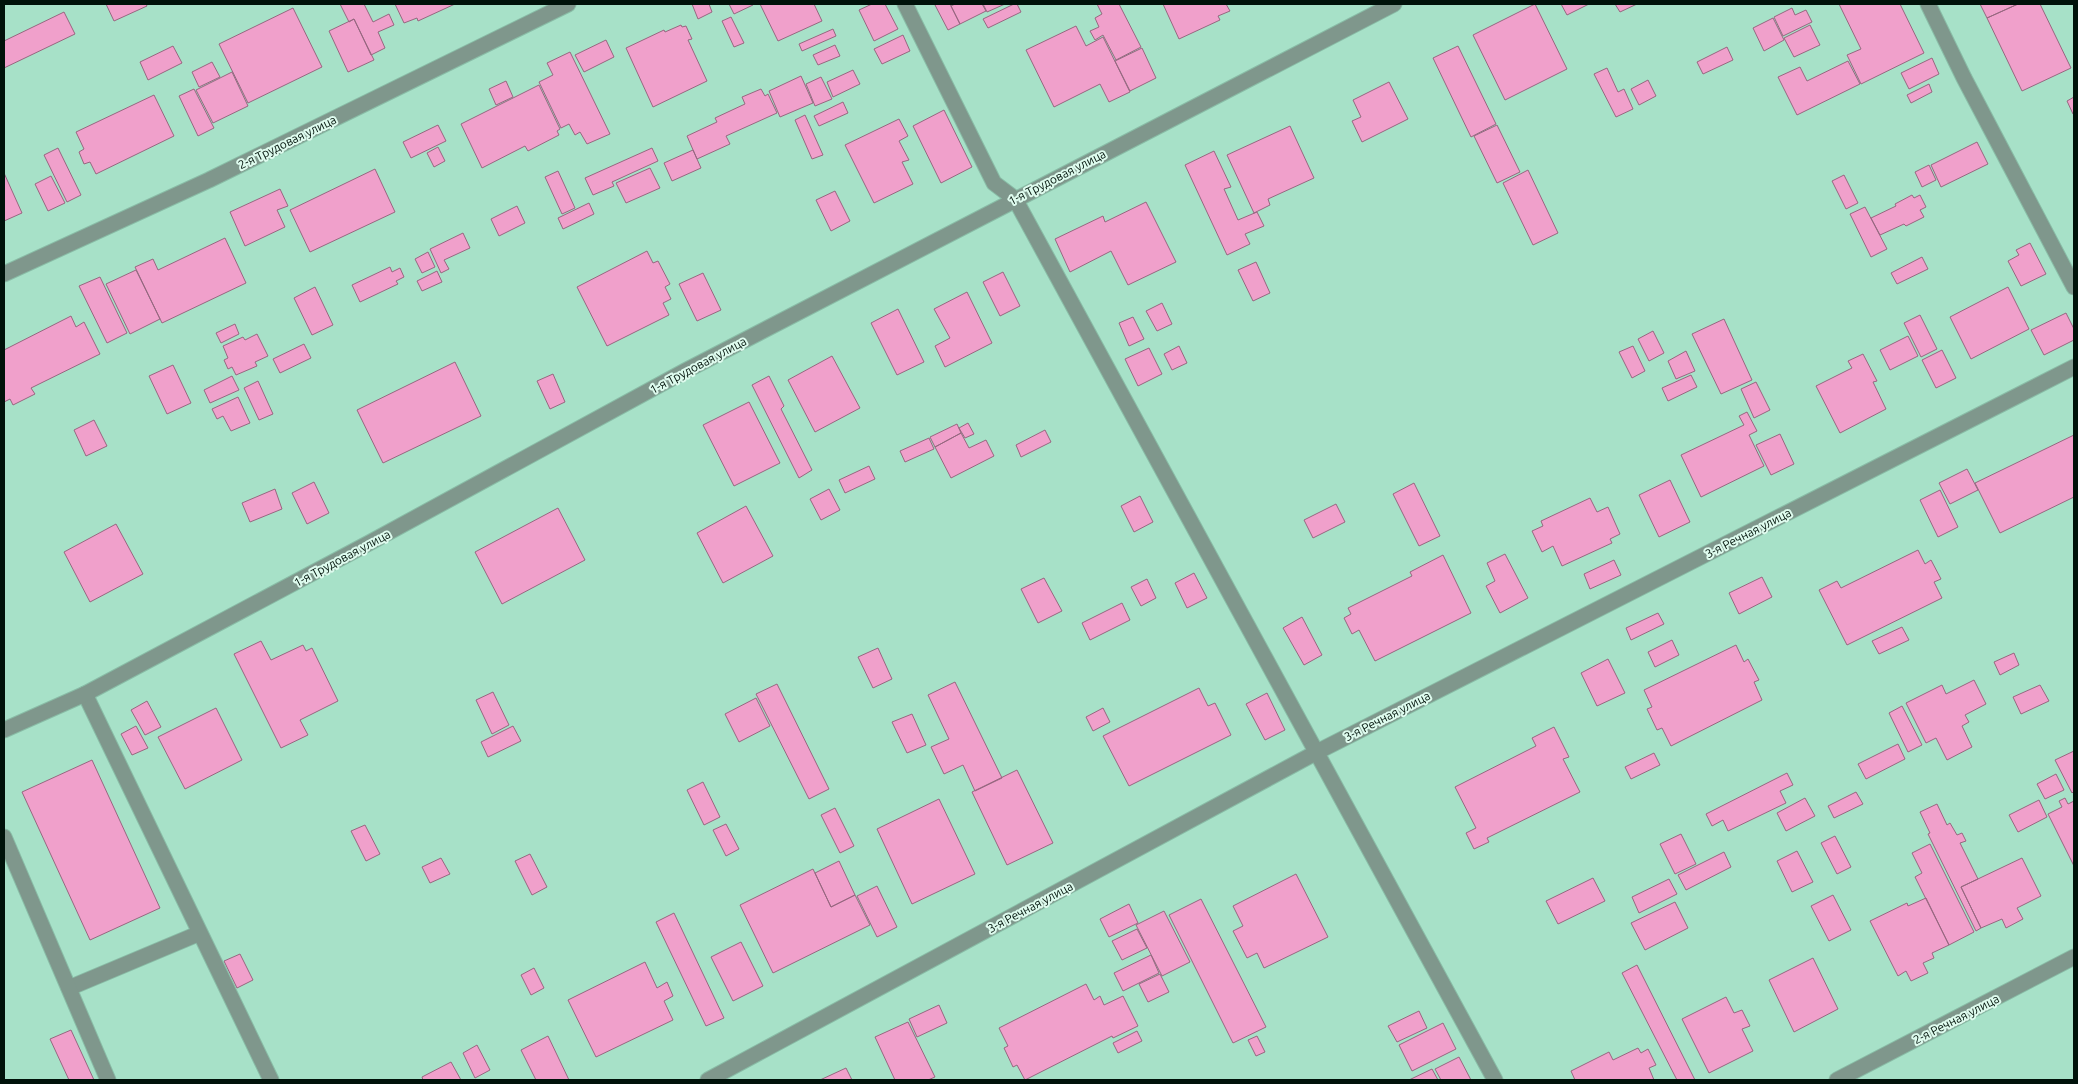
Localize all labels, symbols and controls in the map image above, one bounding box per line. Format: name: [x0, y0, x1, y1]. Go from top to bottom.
street label: 2-я Трудовая улица: [236, 113, 338, 171]
street label: 1-я Трудовая улица: [1006, 147, 1108, 207]
street label: 1-я Трудовая улица: [648, 334, 748, 396]
street label: 3-я Речная улица: [1703, 506, 1793, 560]
street label: 1-я Трудовая улица: [292, 527, 392, 589]
street label: 3-я Речная улица: [1342, 689, 1432, 743]
street label: 3-я Речная улица: [985, 879, 1075, 935]
street label: 2-я Речная улица: [1911, 992, 2001, 1046]

